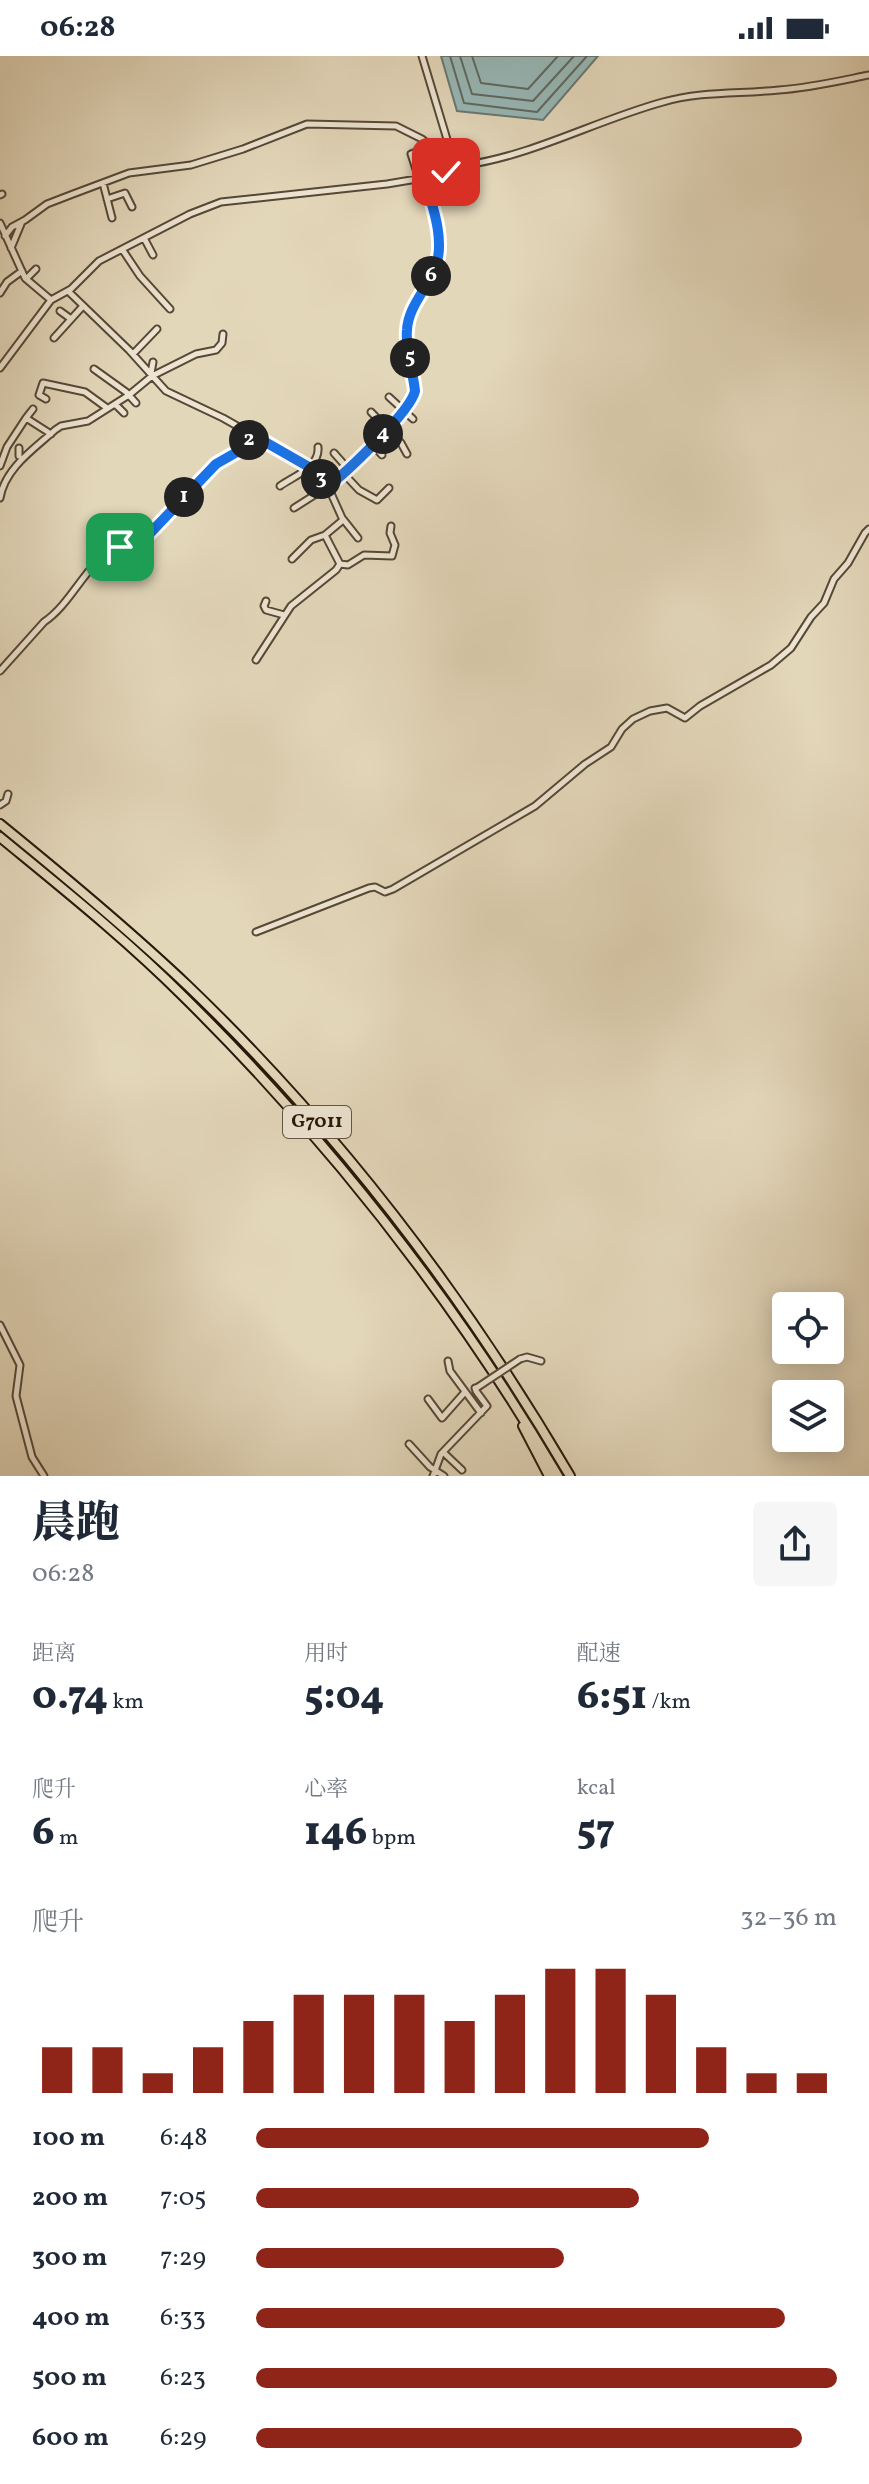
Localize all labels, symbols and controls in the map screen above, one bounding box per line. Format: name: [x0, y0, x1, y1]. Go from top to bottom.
text: 06:28: [40, 7, 116, 49]
pin: [412, 138, 480, 206]
icon: check: [424, 150, 468, 194]
pin: 6: [411, 256, 451, 296]
text: 6: [425, 260, 437, 291]
pin: 5: [390, 338, 430, 378]
text: 5: [405, 342, 415, 373]
pin: 4: [363, 414, 403, 454]
text: 4: [376, 418, 390, 449]
pin: 2: [229, 420, 269, 460]
text: 2: [243, 424, 255, 455]
pin: 3: [301, 459, 341, 499]
text: 3: [315, 463, 327, 494]
pin: 1: [164, 477, 204, 517]
text: 1: [180, 481, 188, 512]
pin: [86, 513, 154, 581]
icon: arrive: [98, 525, 142, 569]
road number: G7011: [283, 1106, 351, 1138]
map controls: [772, 1292, 844, 1452]
button: locate: [772, 1292, 844, 1364]
button: layers: [772, 1380, 844, 1452]
text: 晨跑: [32, 1495, 120, 1556]
button: share: [753, 1502, 837, 1586]
text: 06:28: [32, 1556, 94, 1592]
text: 距离: [32, 1639, 76, 1670]
text: 用时: [304, 1639, 348, 1670]
text: 配速: [577, 1639, 621, 1670]
text: 0.74: [32, 1670, 108, 1726]
text: 5:04: [304, 1670, 384, 1726]
text: 6:51: [577, 1670, 647, 1726]
text: km: [108, 1687, 144, 1718]
text: /km: [647, 1687, 691, 1718]
text: kcal: [577, 1773, 616, 1804]
text: 爬升: [32, 1775, 76, 1806]
text: 心率: [304, 1775, 348, 1806]
text: 57: [577, 1804, 615, 1860]
text: 6: [32, 1806, 55, 1862]
text: 146: [304, 1806, 367, 1862]
text: m: [55, 1823, 79, 1854]
text: bpm: [367, 1823, 416, 1854]
text: 32–36 m: [740, 1900, 837, 1936]
text: 爬升: [32, 1905, 84, 1941]
text: 100 m: [32, 2120, 105, 2156]
text: 6:48: [160, 2120, 208, 2156]
text: 200 m: [32, 2180, 108, 2216]
text: 7:05: [160, 2180, 207, 2216]
text: 300 m: [32, 2240, 108, 2276]
text: 7:29: [160, 2240, 206, 2276]
text: 400 m: [32, 2300, 110, 2336]
text: 6:33: [160, 2300, 206, 2336]
text: 500 m: [32, 2360, 107, 2396]
text: 6:23: [160, 2360, 206, 2396]
text: 600 m: [32, 2420, 109, 2456]
text: 6:29: [160, 2420, 207, 2456]

